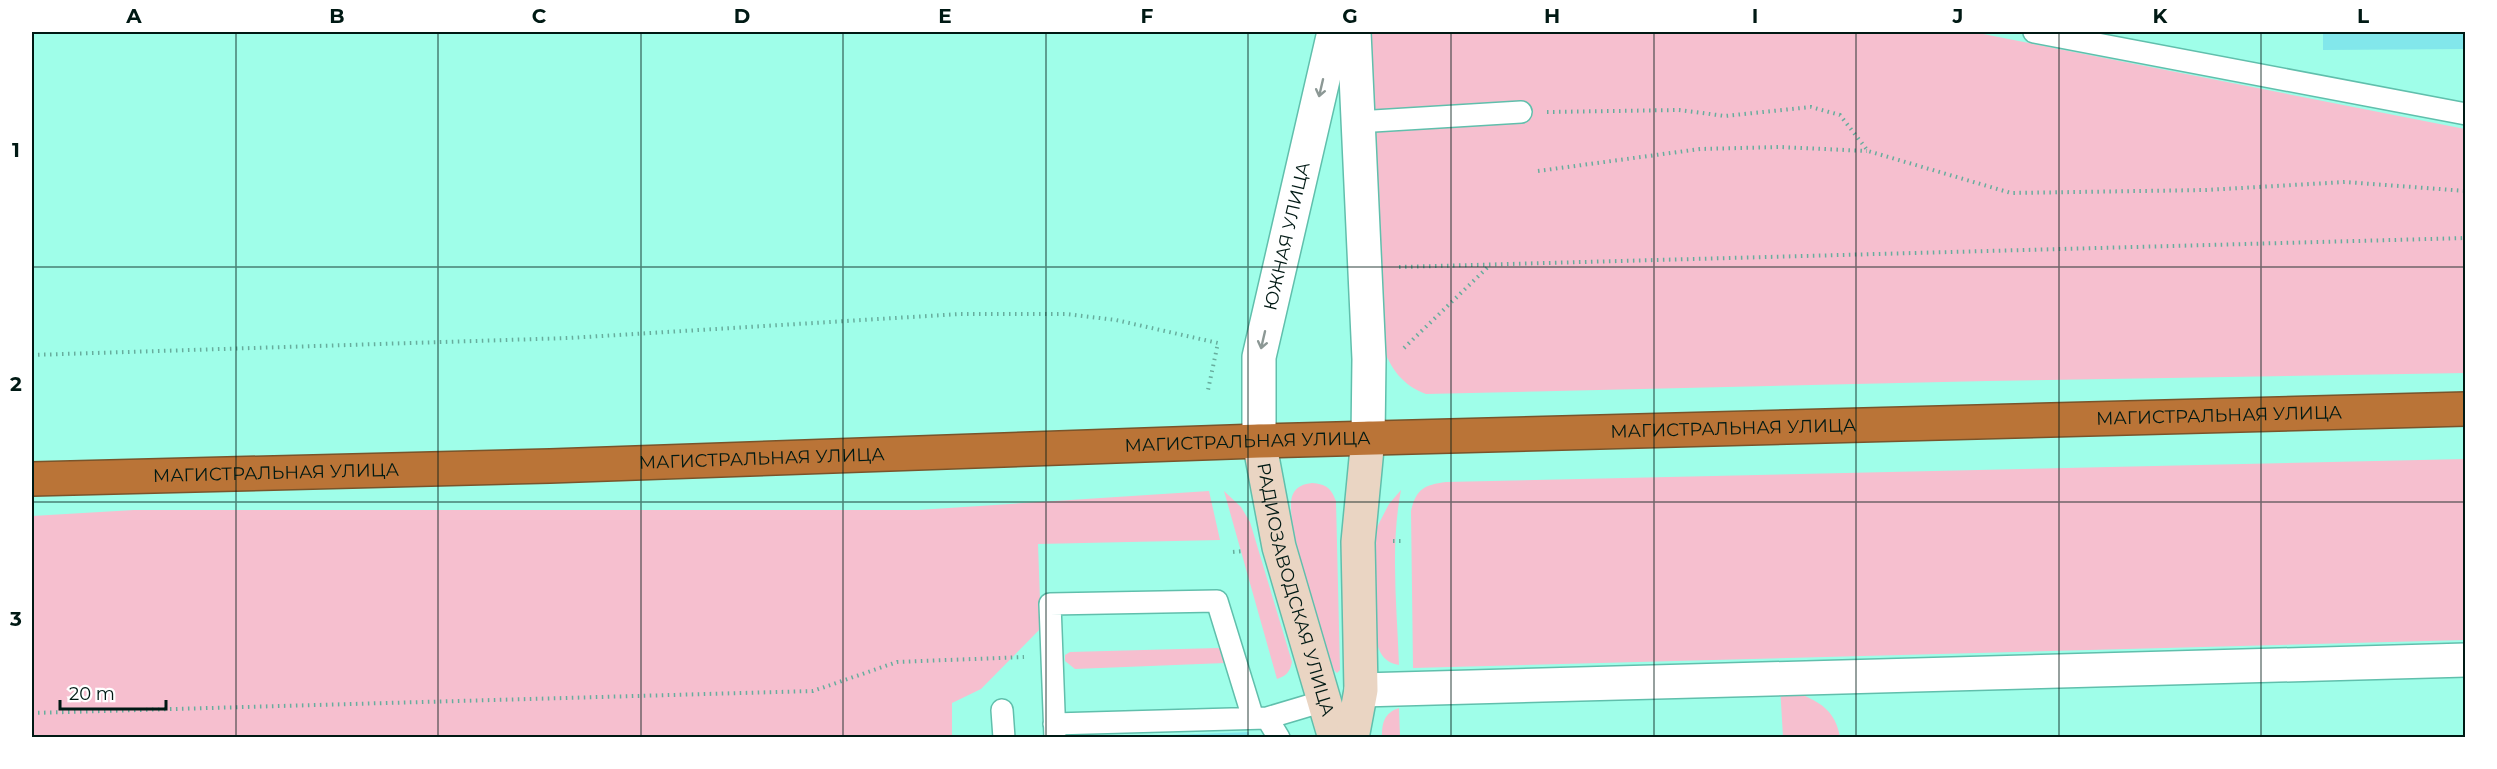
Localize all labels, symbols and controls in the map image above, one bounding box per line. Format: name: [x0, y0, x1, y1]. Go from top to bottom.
text: A: [125, 4, 142, 28]
text: B: [329, 4, 345, 28]
text: C: [532, 4, 547, 28]
text: D: [734, 4, 750, 28]
text: E: [938, 4, 952, 28]
text: F: [1141, 4, 1154, 28]
text: G: [1342, 4, 1358, 28]
text: H: [1544, 4, 1560, 28]
text: I: [1752, 4, 1758, 28]
text: J: [1952, 4, 1963, 28]
text: K: [2153, 4, 2169, 28]
text: L: [2357, 4, 2369, 28]
one-way arrow: [1314, 79, 1326, 98]
text: 1: [12, 138, 20, 162]
street label: ЮЖНАЯ УЛИЦА: [1259, 159, 1315, 313]
one-way arrow: [1256, 330, 1268, 349]
text: 2: [10, 372, 22, 396]
street label: МАГИСТРАЛЬНАЯ УЛИЦА: [2096, 401, 2343, 430]
street label: МАГИСТРАЛЬНАЯ УЛИЦА: [1610, 414, 1857, 443]
street label: МАГИСТРАЛЬНАЯ УЛИЦА: [1124, 427, 1371, 457]
street label: МАГИСТРАЛЬНАЯ УЛИЦА: [638, 443, 886, 474]
street label: МАГИСТРАЛЬНАЯ УЛИЦА: [153, 459, 400, 487]
street label: РАДИОЗАВОДСКАЯ УЛИЦА: [1252, 461, 1339, 719]
text: 3: [9, 607, 22, 631]
scale bar: [60, 673, 166, 711]
text: 20 m: [69, 683, 115, 705]

